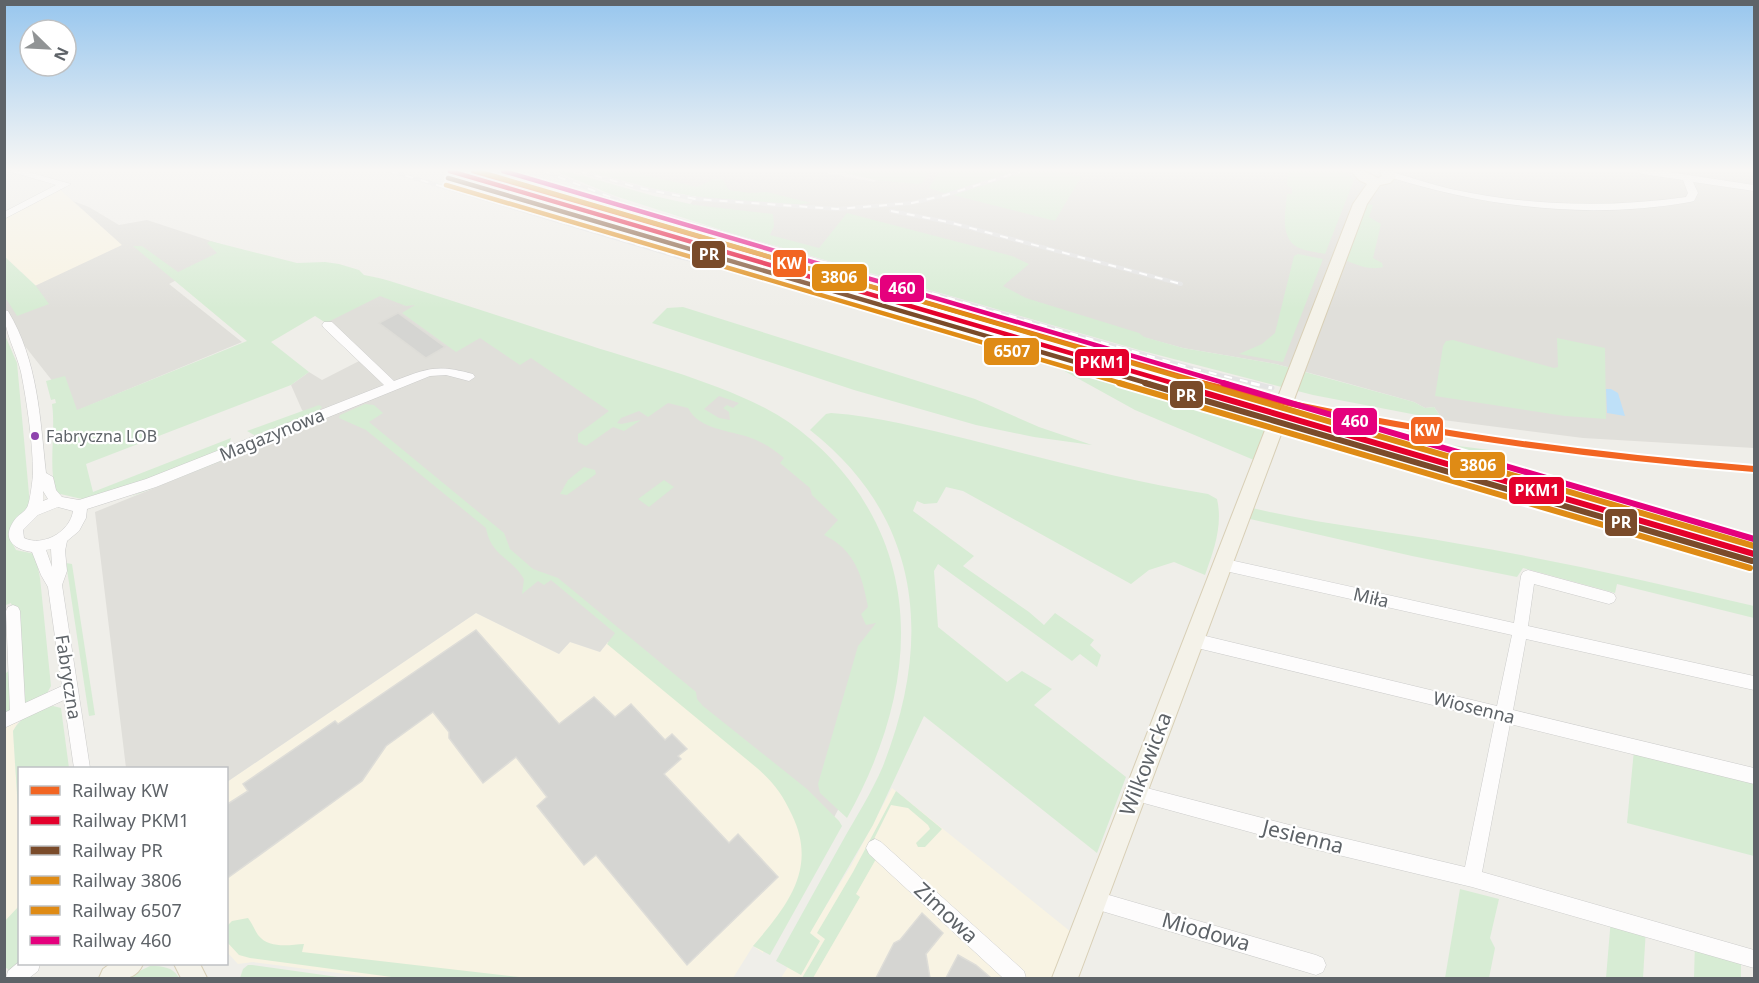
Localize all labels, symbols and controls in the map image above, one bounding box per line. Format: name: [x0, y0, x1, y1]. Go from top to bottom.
north arrow: [18, 18, 78, 78]
text: N: [49, 44, 74, 65]
line badge: PR: [691, 240, 726, 269]
text: PR: [699, 243, 720, 265]
line badge: KW: [772, 249, 807, 278]
text: KW: [776, 252, 803, 274]
line badge: 3806: [811, 263, 868, 292]
text: 3806: [821, 266, 857, 288]
line badge: 460: [879, 274, 925, 303]
text: 460: [888, 277, 916, 299]
line badge: 6507: [983, 337, 1040, 366]
text: 6507: [994, 340, 1030, 362]
line badge: PKM1: [1074, 348, 1130, 377]
text: PKM1: [1080, 351, 1124, 373]
line badge: PR: [1169, 380, 1204, 409]
text: PR: [1176, 384, 1197, 406]
street label: Magazynowa: [216, 402, 328, 466]
line badge: 460: [1332, 407, 1378, 436]
text: 460: [1341, 410, 1369, 432]
line badge: KW: [1410, 416, 1444, 445]
text: KW: [1414, 419, 1441, 441]
place label: Fabryczna LOB: [46, 425, 157, 447]
marker: Fabryczna LOB: [29, 430, 41, 442]
line badge: 3806: [1449, 451, 1506, 479]
text: 3806: [1460, 454, 1496, 476]
line badge: PKM1: [1508, 476, 1565, 505]
text: PKM1: [1515, 479, 1559, 501]
line badge: PR: [1604, 508, 1638, 537]
text: PR: [1611, 511, 1632, 533]
street label: Miła: [1351, 581, 1391, 613]
street label: Fabryczna: [50, 633, 88, 721]
street label: Wiosenna: [1431, 685, 1518, 729]
street label: Wilkowicka: [1112, 708, 1178, 819]
legend: [18, 767, 228, 965]
text: Railway KW: [72, 778, 169, 802]
text: Railway PKM1: [72, 808, 189, 832]
street label: Jesienna: [1258, 812, 1347, 860]
text: Railway PR: [72, 838, 163, 862]
text: Railway 3806: [72, 868, 182, 892]
street label: Zimowa: [909, 876, 985, 949]
text: Railway 6507: [72, 898, 182, 922]
street label: Miodowa: [1159, 905, 1254, 957]
text: Railway 460: [72, 928, 172, 952]

